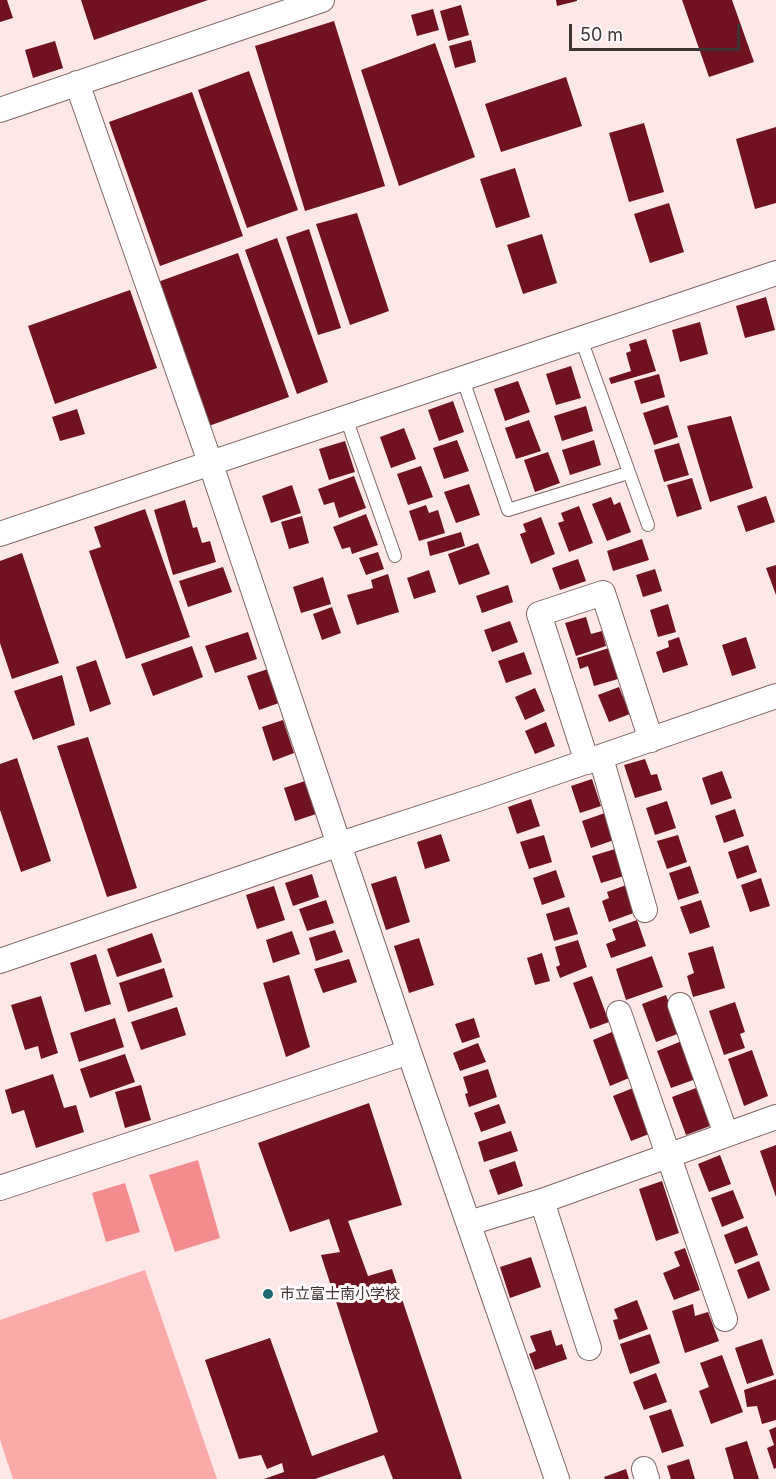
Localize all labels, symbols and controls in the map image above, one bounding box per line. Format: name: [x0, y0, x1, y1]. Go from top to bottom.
scale bar: [572, 12, 743, 50]
text: 50 m: [580, 24, 623, 45]
place label: 市立富士南小学校: [280, 1285, 400, 1303]
marker: 市立富士南小学校: [261, 1287, 275, 1301]

